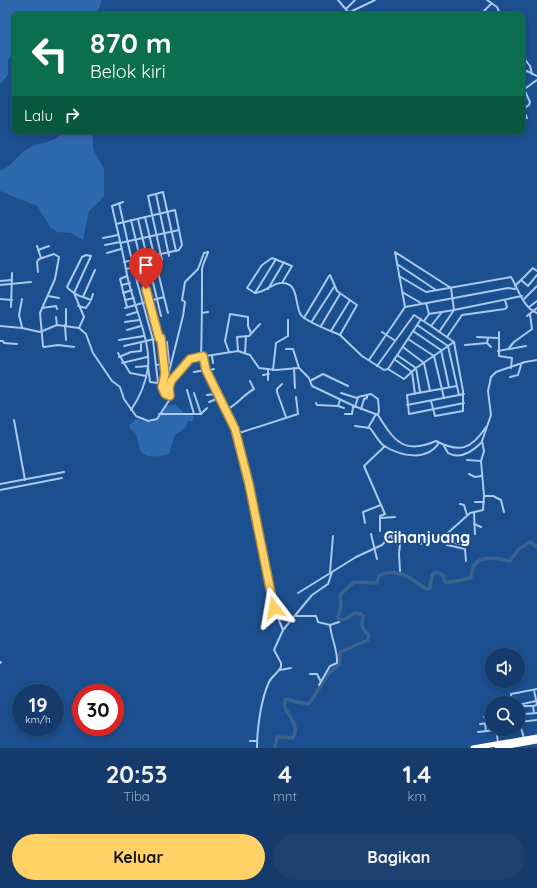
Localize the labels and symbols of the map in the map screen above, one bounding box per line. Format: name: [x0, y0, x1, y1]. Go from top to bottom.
pin: [129, 248, 163, 289]
district label: Cihanjuang: [384, 527, 470, 547]
position arrow: [253, 587, 295, 629]
speed limit sign: 30: [72, 684, 124, 736]

